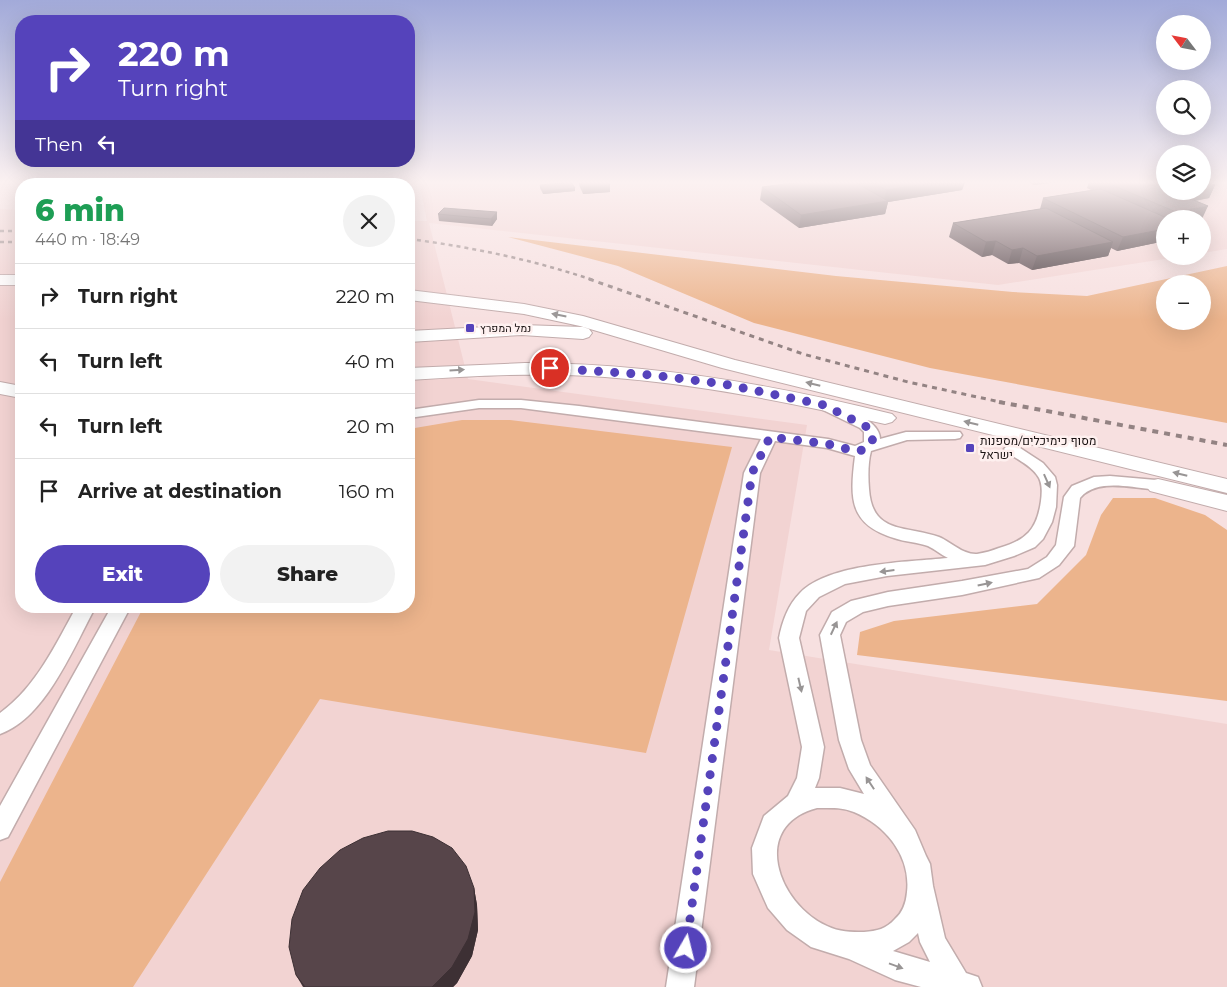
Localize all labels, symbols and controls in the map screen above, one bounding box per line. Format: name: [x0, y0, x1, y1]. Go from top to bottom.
north arrow: [1156, 15, 1211, 70]
map controls: [1156, 15, 1211, 330]
text: 220 m: [118, 32, 230, 75]
icon: right: [35, 35, 100, 100]
text: Turn right: [118, 75, 228, 102]
button: search: [1156, 80, 1211, 135]
icon: left: [93, 130, 121, 158]
text: Then: [35, 133, 83, 156]
button: layers: [1156, 145, 1211, 200]
text: 6 min: [35, 192, 125, 229]
button: close: [343, 195, 395, 247]
button: +: [1156, 210, 1211, 265]
text: 440 m · 18:49: [35, 230, 140, 249]
button: −: [1156, 275, 1211, 330]
icon: right: [35, 282, 63, 310]
text: Turn right: [78, 285, 178, 308]
text: 220 m: [336, 285, 395, 308]
one-way arrow: [550, 311, 566, 319]
place label: נמל המפרץ: [480, 321, 531, 335]
marker: נמל המפרץ: [464, 322, 476, 334]
icon: left: [35, 347, 63, 375]
pin: [529, 347, 571, 389]
text: Turn left: [78, 350, 163, 373]
text: 40 m: [345, 350, 395, 373]
icon: arrive: [536, 354, 564, 382]
one-way arrow: [450, 366, 466, 374]
one-way arrow: [806, 380, 821, 388]
icon: left: [35, 412, 63, 440]
text: Turn left: [78, 415, 163, 438]
text: 20 m: [347, 415, 395, 438]
one-way arrow: [963, 419, 978, 427]
place label: מסוף כימיכלים/מספנות ישראל: [980, 433, 1096, 462]
marker: מסוף כימיכלים/מספנות ישראל: [964, 442, 976, 454]
one-way arrow: [1172, 470, 1187, 478]
one-way arrow: [1043, 473, 1052, 488]
icon: arrive: [35, 477, 63, 505]
text: Arrive at destination: [78, 480, 282, 503]
text: 160 m: [339, 480, 395, 503]
button: Exit: [35, 545, 210, 603]
button: Share: [220, 545, 395, 603]
one-way arrow: [879, 567, 895, 575]
one-way arrow: [977, 579, 993, 587]
one-way arrow: [830, 620, 838, 635]
one-way arrow: [796, 678, 804, 694]
one-way arrow: [865, 776, 874, 790]
position arrow: [659, 921, 711, 973]
one-way arrow: [889, 962, 904, 970]

